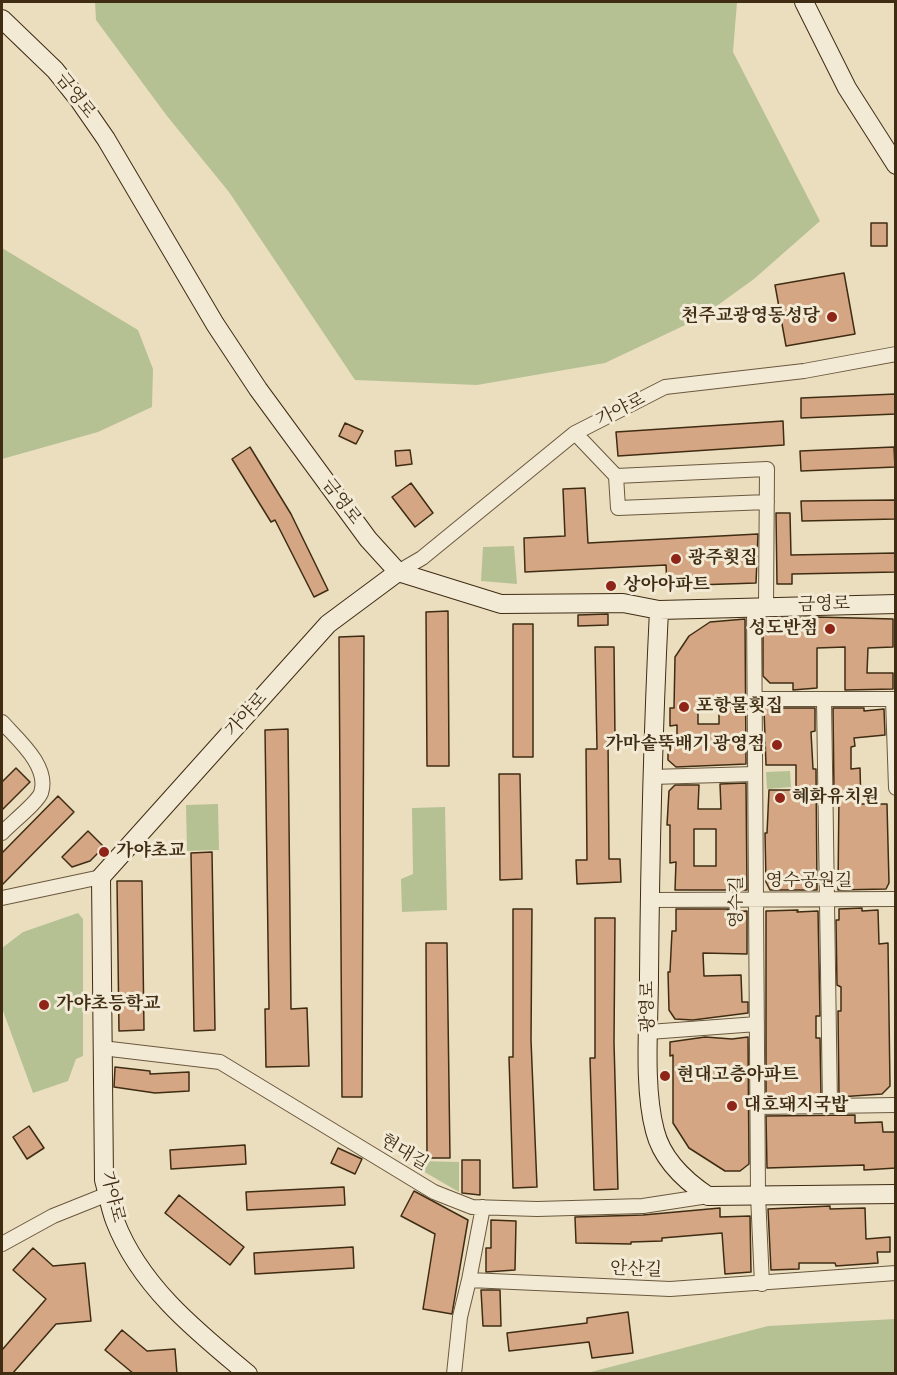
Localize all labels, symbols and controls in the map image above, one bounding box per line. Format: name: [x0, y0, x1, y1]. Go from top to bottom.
street label: 금영로: [50, 69, 100, 123]
place label: 천주교광영동성당: [681, 306, 820, 328]
marker: 천주교광영동성당: [825, 310, 839, 324]
street label: 가야로: [593, 389, 649, 431]
street label: 금영로: [317, 475, 365, 529]
place label: 광주횟집: [688, 548, 758, 570]
marker: 광주횟집: [669, 552, 683, 566]
place label: 상아아파트: [623, 575, 710, 597]
marker: 상아아파트: [604, 579, 618, 593]
street label: 금영로: [798, 594, 850, 616]
place label: 성도반점: [748, 618, 818, 640]
marker: 성도반점: [823, 622, 837, 636]
street label: 가야로: [222, 688, 272, 742]
place label: 포항물횟집: [696, 696, 783, 718]
marker: 포항물횟집: [677, 700, 691, 714]
place label: 가마솥뚝배기 광영점: [605, 734, 765, 756]
marker: 가마솥뚝배기 광영점: [770, 738, 784, 752]
place label: 혜화유치원: [792, 787, 879, 809]
marker: 혜화유치원: [773, 791, 787, 805]
place label: 가야초교: [116, 841, 186, 863]
marker: 가야초교: [97, 845, 111, 859]
street label: 영수공원길: [766, 871, 852, 893]
street label: 영수길: [727, 876, 749, 928]
street label: 광영로: [638, 981, 660, 1033]
place label: 가야초등학교: [56, 994, 160, 1016]
marker: 가야초등학교: [37, 998, 51, 1012]
place label: 현대고층아파트: [677, 1065, 799, 1087]
marker: 현대고층아파트: [658, 1069, 672, 1083]
place label: 대호돼지국밥: [744, 1095, 848, 1117]
marker: 대호돼지국밥: [725, 1099, 739, 1113]
street label: 현대길: [376, 1130, 432, 1176]
street label: 가야로: [95, 1169, 129, 1225]
street label: 안산길: [610, 1258, 662, 1282]

